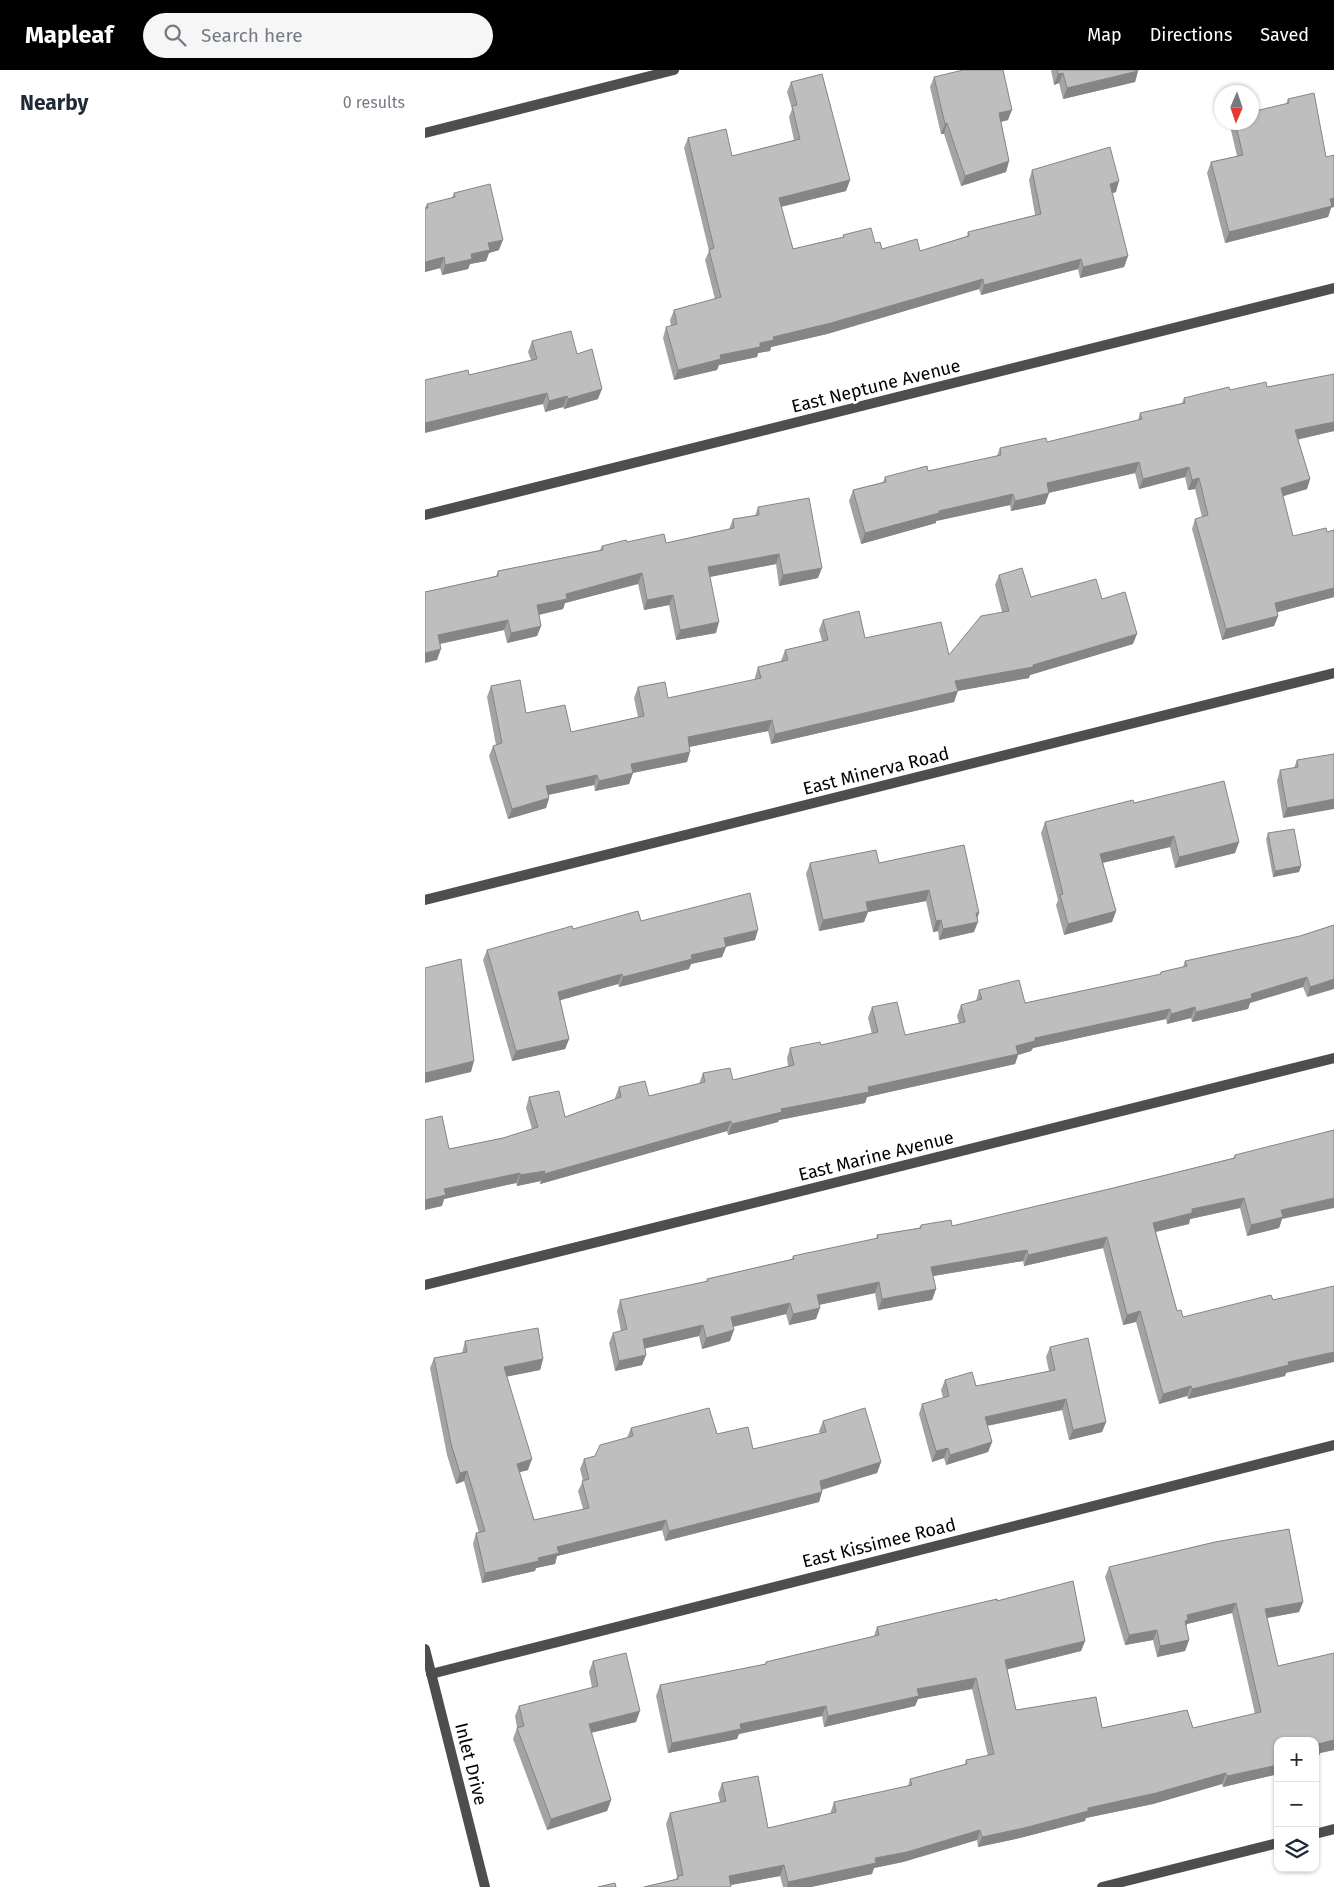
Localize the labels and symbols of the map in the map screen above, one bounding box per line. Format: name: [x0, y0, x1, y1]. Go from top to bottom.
north arrow: [1214, 85, 1259, 130]
street label: East Neptune Avenue: [789, 354, 963, 418]
street label: East Minerva Road: [801, 742, 951, 800]
street label: East Marine Avenue: [796, 1126, 956, 1186]
street label: East Kissimee Road: [800, 1513, 958, 1573]
street label: Inlet Drive: [450, 1720, 492, 1808]

